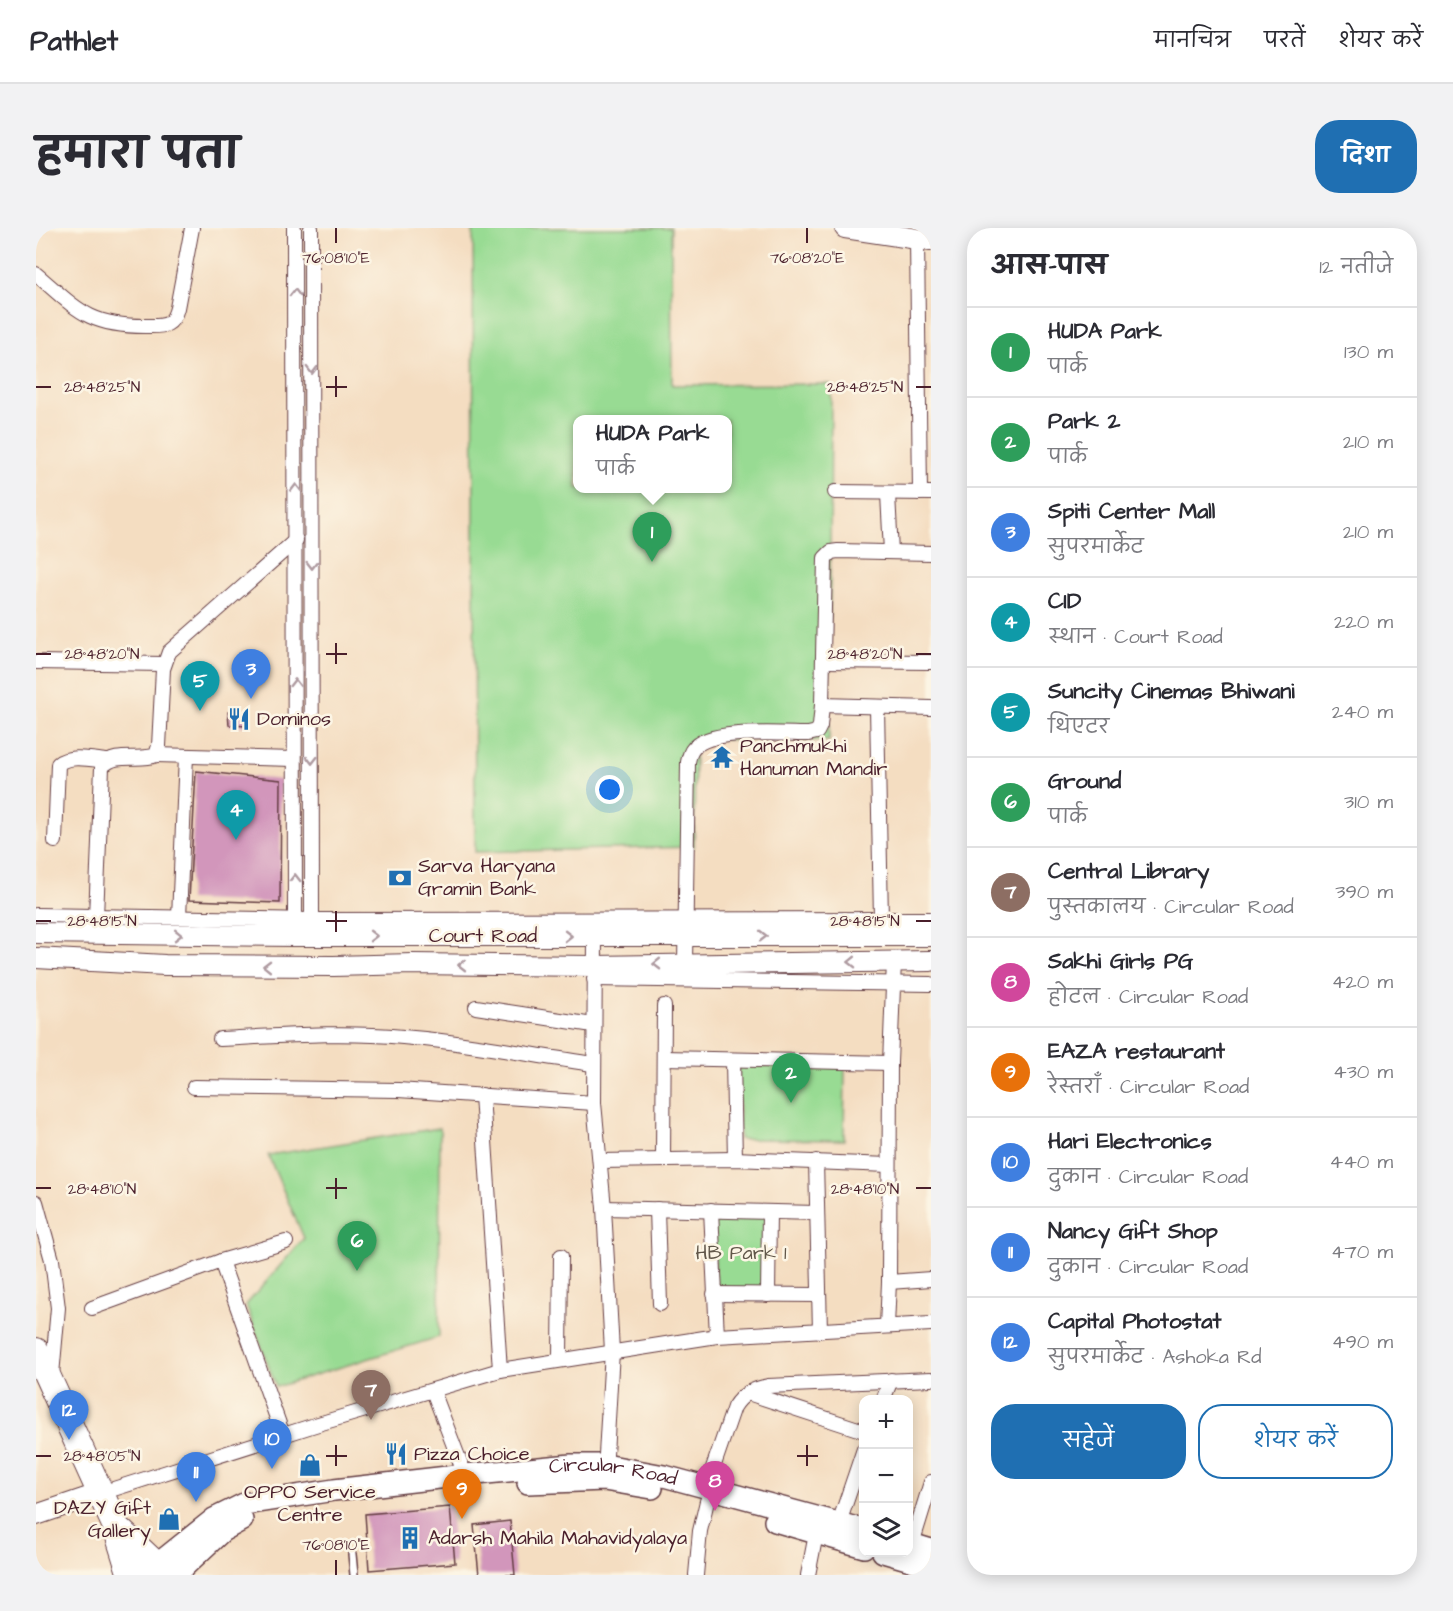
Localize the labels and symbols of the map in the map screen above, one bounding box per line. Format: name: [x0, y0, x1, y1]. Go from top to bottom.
text: 76°08'10"E: [302, 248, 370, 269]
text: 76°08'20"E: [770, 248, 844, 269]
one-way arrow: [289, 288, 301, 297]
one-way arrow: [306, 366, 318, 375]
text: 28°48'25"N: [64, 377, 140, 398]
text: 28°48'25"N: [827, 377, 903, 398]
one-way arrow: [289, 483, 302, 492]
pin: 1: [632, 512, 672, 562]
one-way arrow: [306, 561, 318, 570]
text: 28°48'20"N: [65, 644, 139, 665]
text: 28°48'20"N: [828, 644, 902, 665]
pin: 3: [232, 650, 270, 699]
pin: 5: [180, 662, 220, 711]
one-way arrow: [289, 678, 301, 687]
place label: Dominos: [257, 705, 331, 733]
restaurant icon: Dominos: [226, 706, 252, 732]
place label: Panchmukhi Hanuman Mandir: [740, 732, 887, 783]
temple icon: Panchmukhi Hanuman Mandir: [709, 744, 735, 770]
one-way arrow: [306, 756, 318, 765]
your location: [595, 775, 624, 804]
pin: 4: [216, 790, 256, 840]
place label: Sarva Haryana Gramin Bank: [418, 852, 555, 903]
bank icon: Sarva Haryana Gramin Bank: [387, 865, 413, 891]
one-way arrow: [289, 873, 301, 882]
text: 28°48'15"N: [67, 911, 137, 932]
text: 28°48'15"N: [830, 911, 900, 932]
street label: Court Road: [429, 922, 537, 950]
one-way arrow: [174, 929, 183, 941]
one-way arrow: [369, 930, 378, 942]
one-way arrow: [564, 930, 573, 942]
one-way arrow: [759, 930, 768, 942]
one-way arrow: [847, 956, 856, 968]
one-way arrow: [652, 958, 661, 971]
one-way arrow: [457, 959, 466, 971]
one-way arrow: [262, 960, 271, 972]
pin: 2: [772, 1054, 810, 1103]
text: 28°48'10"N: [68, 1179, 136, 1200]
text: 28°48'10"N: [831, 1179, 899, 1200]
pin: 6: [338, 1222, 376, 1271]
park label: HB Park 1: [695, 1239, 787, 1267]
pin: 7: [352, 1370, 390, 1420]
pin: 12: [50, 1390, 88, 1440]
pin: 10: [252, 1420, 292, 1469]
place label: Pizza Choice: [414, 1440, 530, 1468]
restaurant icon: Pizza Choice: [383, 1441, 409, 1467]
text: 28°48'05"N: [63, 1446, 141, 1467]
street label: Circular Road: [548, 1451, 681, 1493]
pin: 11: [176, 1452, 216, 1502]
shop icon: OPPO Service Centre: [297, 1452, 323, 1478]
pin: 8: [696, 1462, 734, 1511]
pin: 9: [442, 1470, 482, 1519]
place label: OPPO Service Centre: [244, 1478, 376, 1529]
place label: DAZY Gift Gallery: [54, 1494, 151, 1546]
shop icon: DAZY Gift Gallery: [156, 1506, 182, 1532]
place label: Adarsh Mahila Mahavidyalaya: [428, 1524, 687, 1553]
building icon: Adarsh Mahila Mahavidyalaya: [397, 1525, 423, 1551]
text: 76°08'10"E: [302, 1535, 370, 1556]

